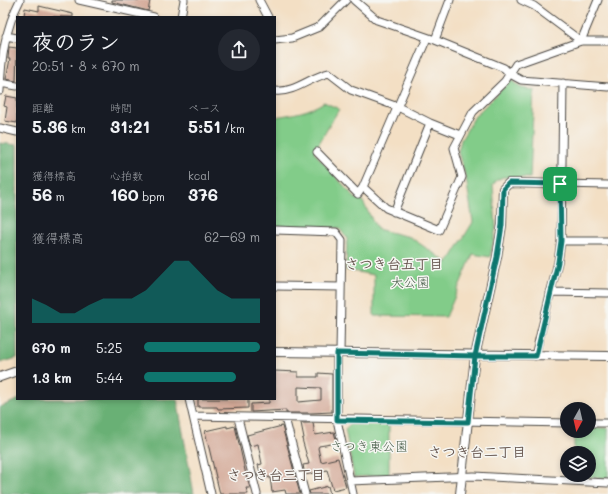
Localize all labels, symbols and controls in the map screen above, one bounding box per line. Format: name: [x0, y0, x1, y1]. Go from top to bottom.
text: 夜のラン: [32, 27, 120, 56]
button: share: [218, 29, 260, 71]
text: 20:51 · 8 × 670 m: [32, 57, 140, 74]
text: 距離: [32, 100, 54, 115]
text: 時間: [110, 100, 132, 115]
text: ペース: [188, 100, 220, 115]
text: 5.36: [32, 115, 68, 137]
text: 31:21: [110, 115, 150, 137]
text: 5:51: [188, 115, 221, 137]
text: km: [68, 121, 86, 136]
text: /km: [221, 121, 245, 136]
pin: [543, 167, 577, 201]
text: 獲得標高: [32, 168, 76, 183]
text: 心拍数: [110, 168, 143, 183]
text: kcal: [188, 168, 210, 183]
icon: arrive: [549, 173, 571, 195]
text: 56: [32, 183, 52, 205]
text: 160: [110, 183, 139, 205]
text: 376: [188, 183, 218, 205]
text: m: [52, 189, 65, 204]
text: bpm: [139, 189, 165, 204]
text: 62–69 m: [204, 228, 260, 245]
text: 獲得標高: [32, 229, 84, 246]
district label: さつき台五丁目: [345, 254, 443, 273]
park label: 大公園: [390, 273, 430, 290]
text: 670 m: [32, 339, 70, 356]
text: 5:25: [96, 339, 122, 356]
text: 1.3 km: [32, 369, 72, 386]
text: 5:44: [96, 369, 123, 386]
north arrow: [560, 402, 596, 438]
map controls: [560, 402, 596, 482]
park label: さつき東公園: [330, 437, 408, 454]
district label: さつき台二丁目: [428, 442, 526, 461]
button: layers: [560, 446, 596, 482]
district label: さつき台三丁目: [227, 465, 325, 484]

